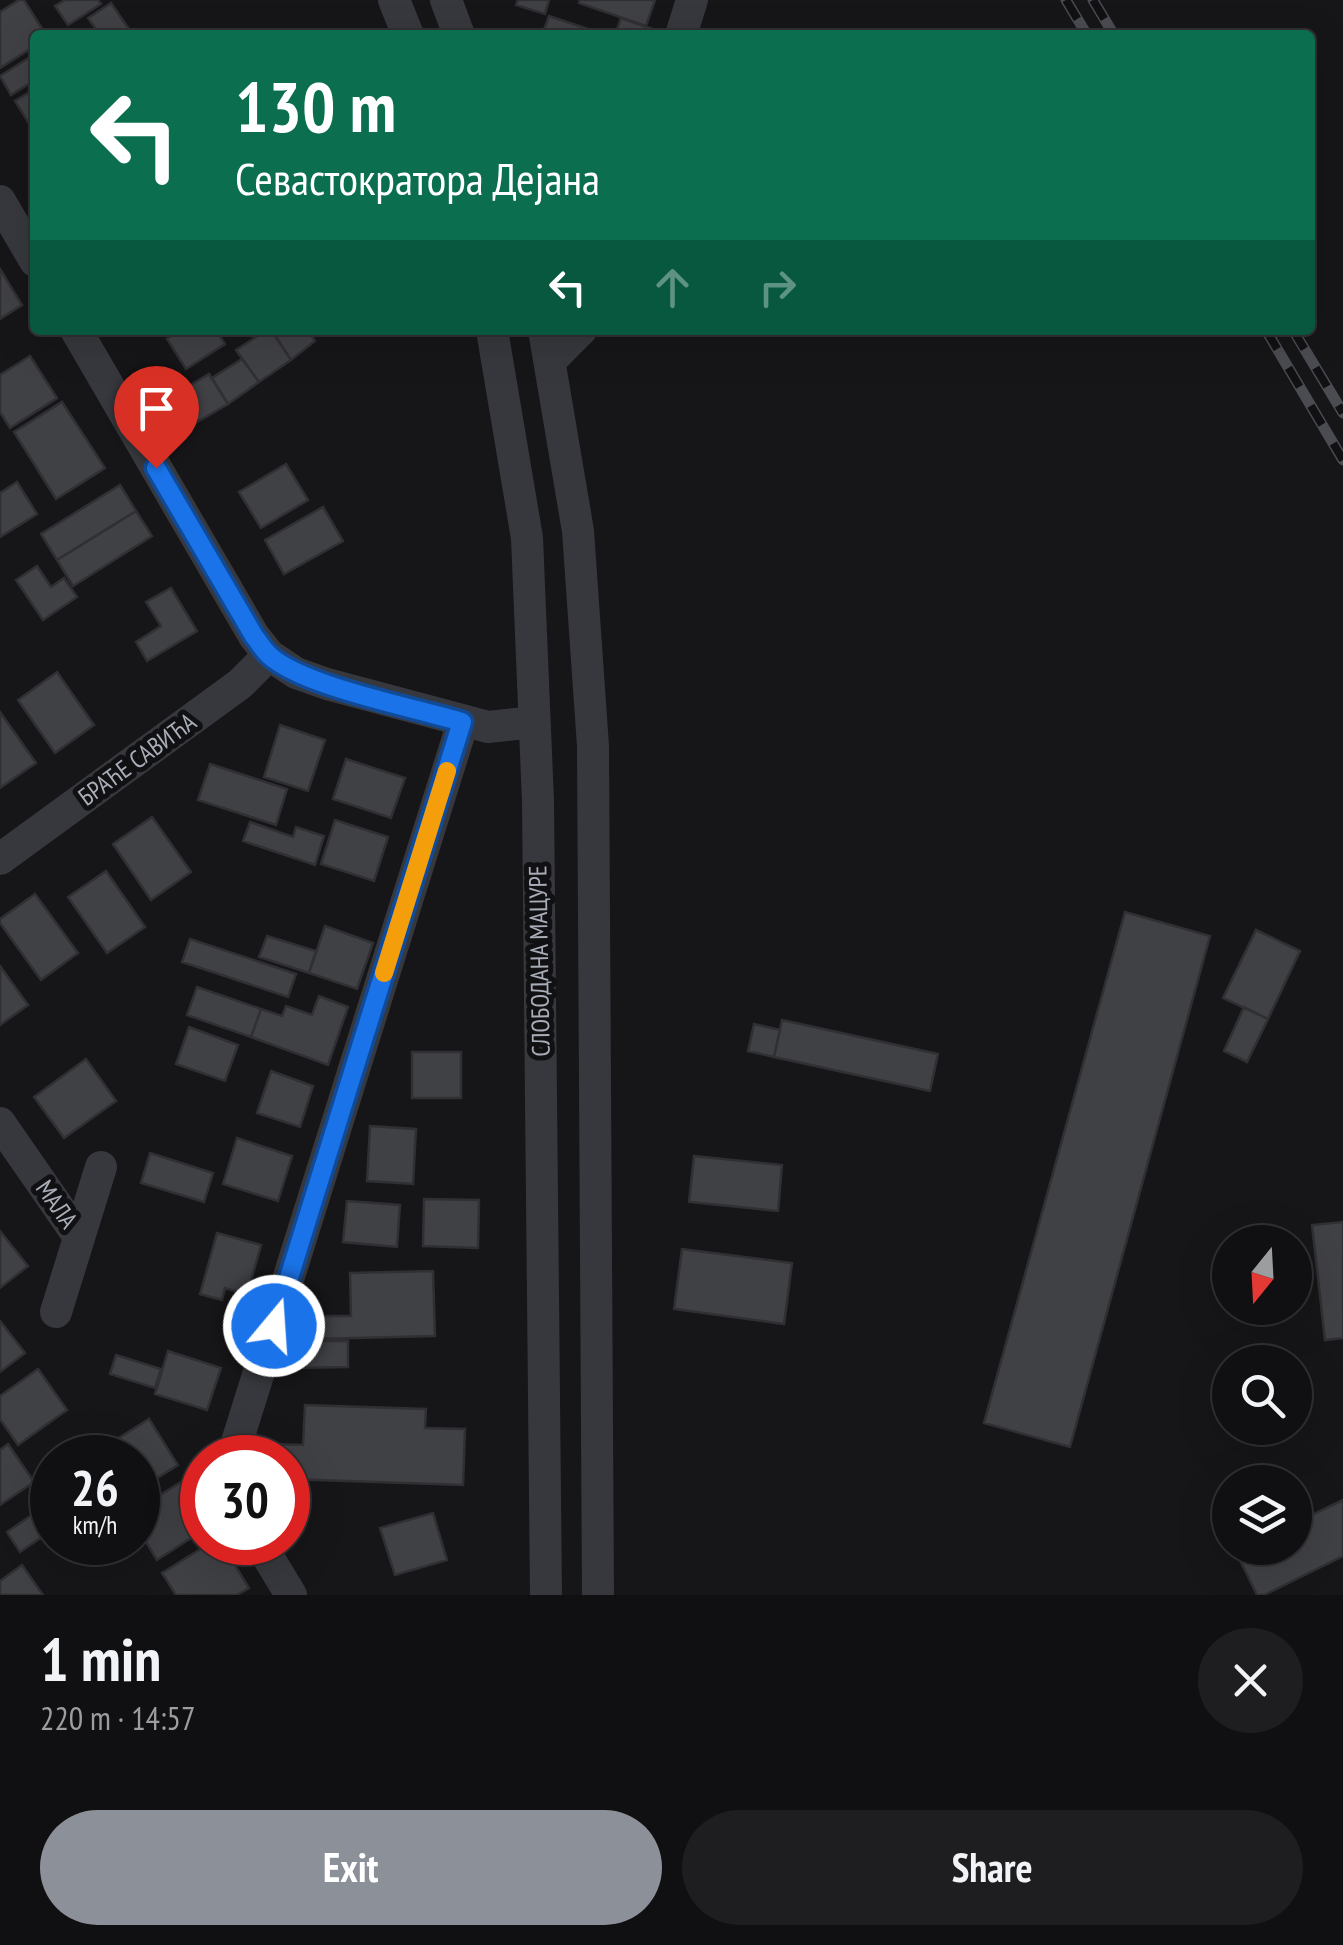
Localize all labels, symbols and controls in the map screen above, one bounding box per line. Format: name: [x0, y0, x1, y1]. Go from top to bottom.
text: 130 m: [235, 61, 396, 151]
icon: left: [70, 70, 200, 200]
text: Севастократора Дејана: [235, 149, 600, 207]
icon: left: [540, 260, 595, 315]
icon: ahead: [645, 260, 700, 315]
icon: right: [750, 260, 805, 315]
pin: [114, 366, 199, 469]
icon: arrive: [129, 381, 184, 436]
street label: БРАЋЕ САВИЋА: [72, 706, 202, 812]
street label: СЛОБОДАНА МАЦУРЕ: [521, 865, 557, 1057]
street label: МАЛА: [29, 1174, 85, 1235]
north arrow: [1212, 1225, 1312, 1325]
map controls: [1212, 1225, 1312, 1565]
position arrow: [222, 1274, 326, 1378]
button: search: [1212, 1345, 1312, 1445]
speed limit sign: 30: [180, 1435, 310, 1565]
text: 26: [71, 1455, 119, 1520]
button: layers: [1212, 1465, 1312, 1565]
text: km/h: [73, 1509, 117, 1541]
text: 1 min: [40, 1620, 161, 1698]
button: close: [1198, 1628, 1303, 1733]
text: 220 m · 14:57: [40, 1697, 195, 1739]
button: Exit: [40, 1810, 662, 1925]
button: Share: [682, 1810, 1303, 1925]

